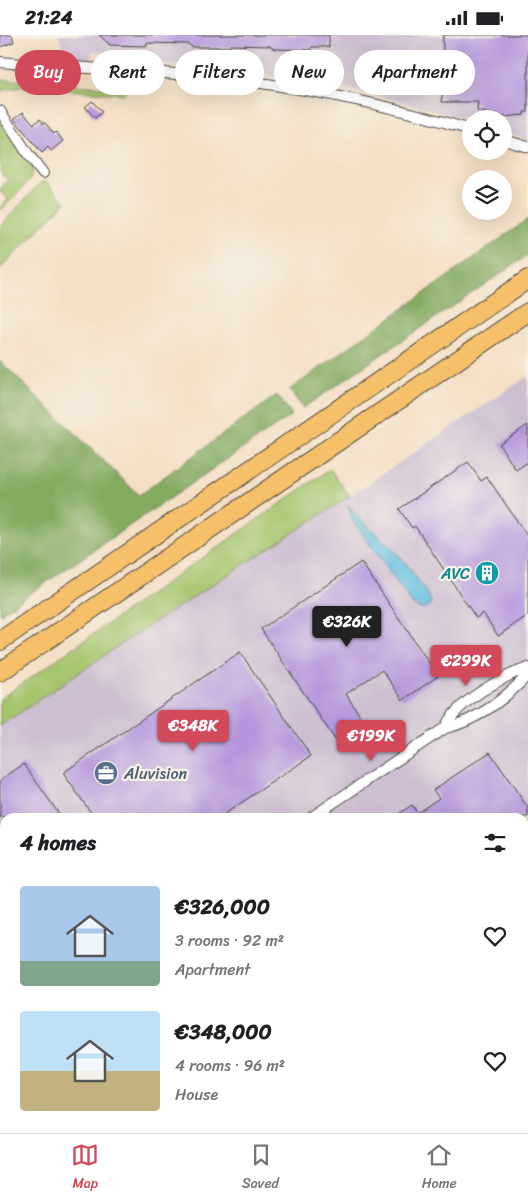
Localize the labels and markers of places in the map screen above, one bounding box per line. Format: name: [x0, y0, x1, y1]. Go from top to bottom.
place label: AVC: [440, 559, 470, 588]
building icon: AVC: [474, 560, 500, 586]
pin: €326K: [312, 605, 382, 648]
pin: €299K: [431, 645, 501, 687]
pin: €348K: [158, 709, 228, 752]
pin: €199K: [336, 719, 406, 762]
place label: Aluvision: [123, 759, 188, 788]
office icon: Aluvision: [93, 760, 119, 786]

